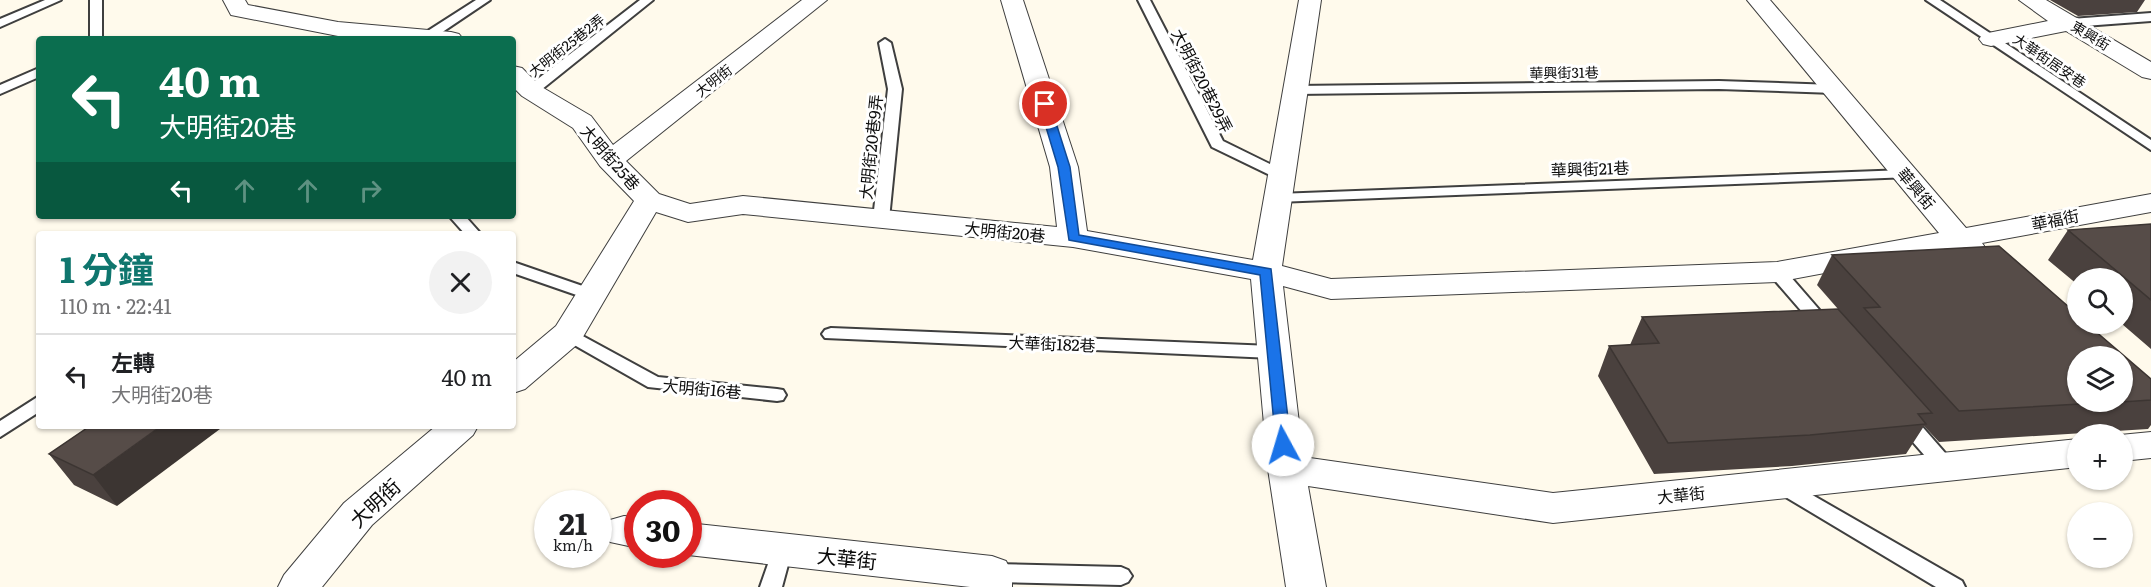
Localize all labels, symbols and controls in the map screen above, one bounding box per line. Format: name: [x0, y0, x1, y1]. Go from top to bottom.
street label: 大明街25巷2弄: [524, 9, 608, 81]
street label: 東興街: [2068, 16, 2114, 54]
street label: 大明街20巷29弄: [1166, 24, 1240, 136]
street label: 大華街居安巷: [2010, 28, 2090, 92]
text: 40 m: [159, 48, 260, 110]
street label: 大明街: [690, 59, 736, 101]
icon: left: [60, 60, 138, 138]
street label: 華興街31巷: [1529, 61, 1599, 83]
pin: [1019, 78, 1070, 129]
icon: arrive: [1028, 87, 1061, 120]
street label: 大明街20巷9弄: [853, 93, 887, 201]
text: 大明街20巷: [159, 105, 296, 145]
street label: 大明街25巷: [576, 119, 646, 195]
street label: 華興街21巷: [1550, 155, 1630, 181]
street label: 華興街: [1892, 162, 1942, 214]
icon: left: [165, 174, 198, 207]
icon: ahead: [228, 174, 261, 207]
icon: ahead: [291, 174, 324, 207]
icon: right: [354, 174, 387, 207]
street label: 華福街: [2029, 203, 2081, 235]
street label: 大明街20巷: [963, 215, 1047, 247]
text: 1 分鐘: [60, 241, 154, 294]
button: close: [429, 251, 492, 314]
map controls: [2067, 268, 2133, 568]
button: search: [2067, 268, 2133, 334]
text: 110 m · 22:41: [60, 290, 172, 320]
street label: 大華街182巷: [1008, 329, 1096, 357]
text: 左轉: [111, 345, 155, 378]
button: layers: [2067, 346, 2133, 412]
icon: left: [60, 360, 93, 393]
text: 40 m: [441, 360, 492, 393]
street label: 大明街16巷: [662, 373, 742, 403]
text: 大明街20巷: [111, 378, 213, 408]
position arrow: [1251, 413, 1315, 477]
button: +: [2067, 424, 2133, 490]
street label: 大明街: [342, 471, 406, 533]
street label: 大華街: [1656, 480, 1706, 508]
speed limit sign: 30: [624, 490, 702, 568]
text: 21: [559, 500, 587, 544]
button: −: [2067, 502, 2133, 568]
text: km/h: [553, 533, 593, 556]
street label: 大華街: [816, 539, 878, 575]

